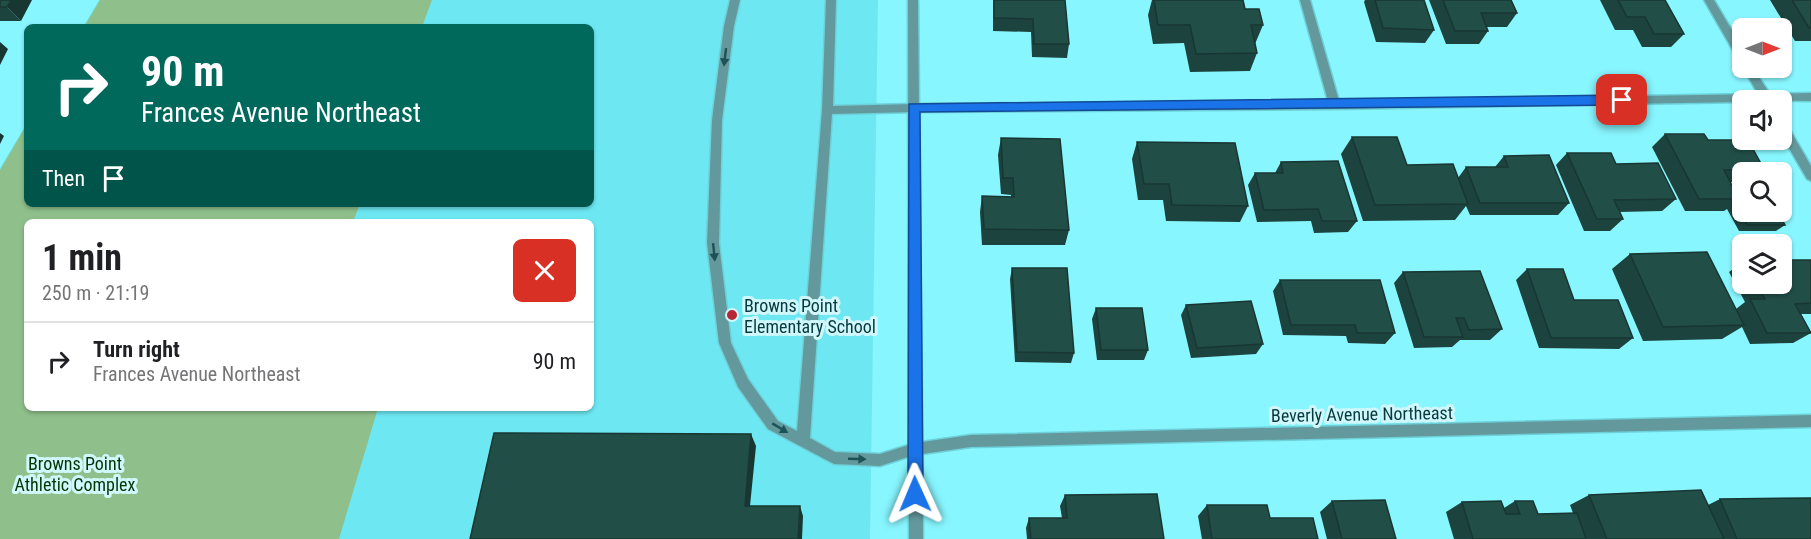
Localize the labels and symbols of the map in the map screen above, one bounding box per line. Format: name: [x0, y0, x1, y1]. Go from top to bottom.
north arrow: [1732, 18, 1792, 78]
one-way arrow: [720, 48, 730, 67]
pin: [1596, 74, 1647, 125]
one-way arrow: [709, 242, 719, 261]
place label: Browns Point Elementary School: [744, 295, 876, 337]
marker: Browns Point Elementary School: [725, 308, 739, 322]
street label: Beverly Avenue Northeast: [1271, 402, 1453, 426]
one-way arrow: [772, 423, 789, 433]
park label: Browns Point Athletic Complex: [15, 453, 136, 495]
one-way arrow: [848, 455, 867, 464]
position arrow: [883, 462, 947, 526]

